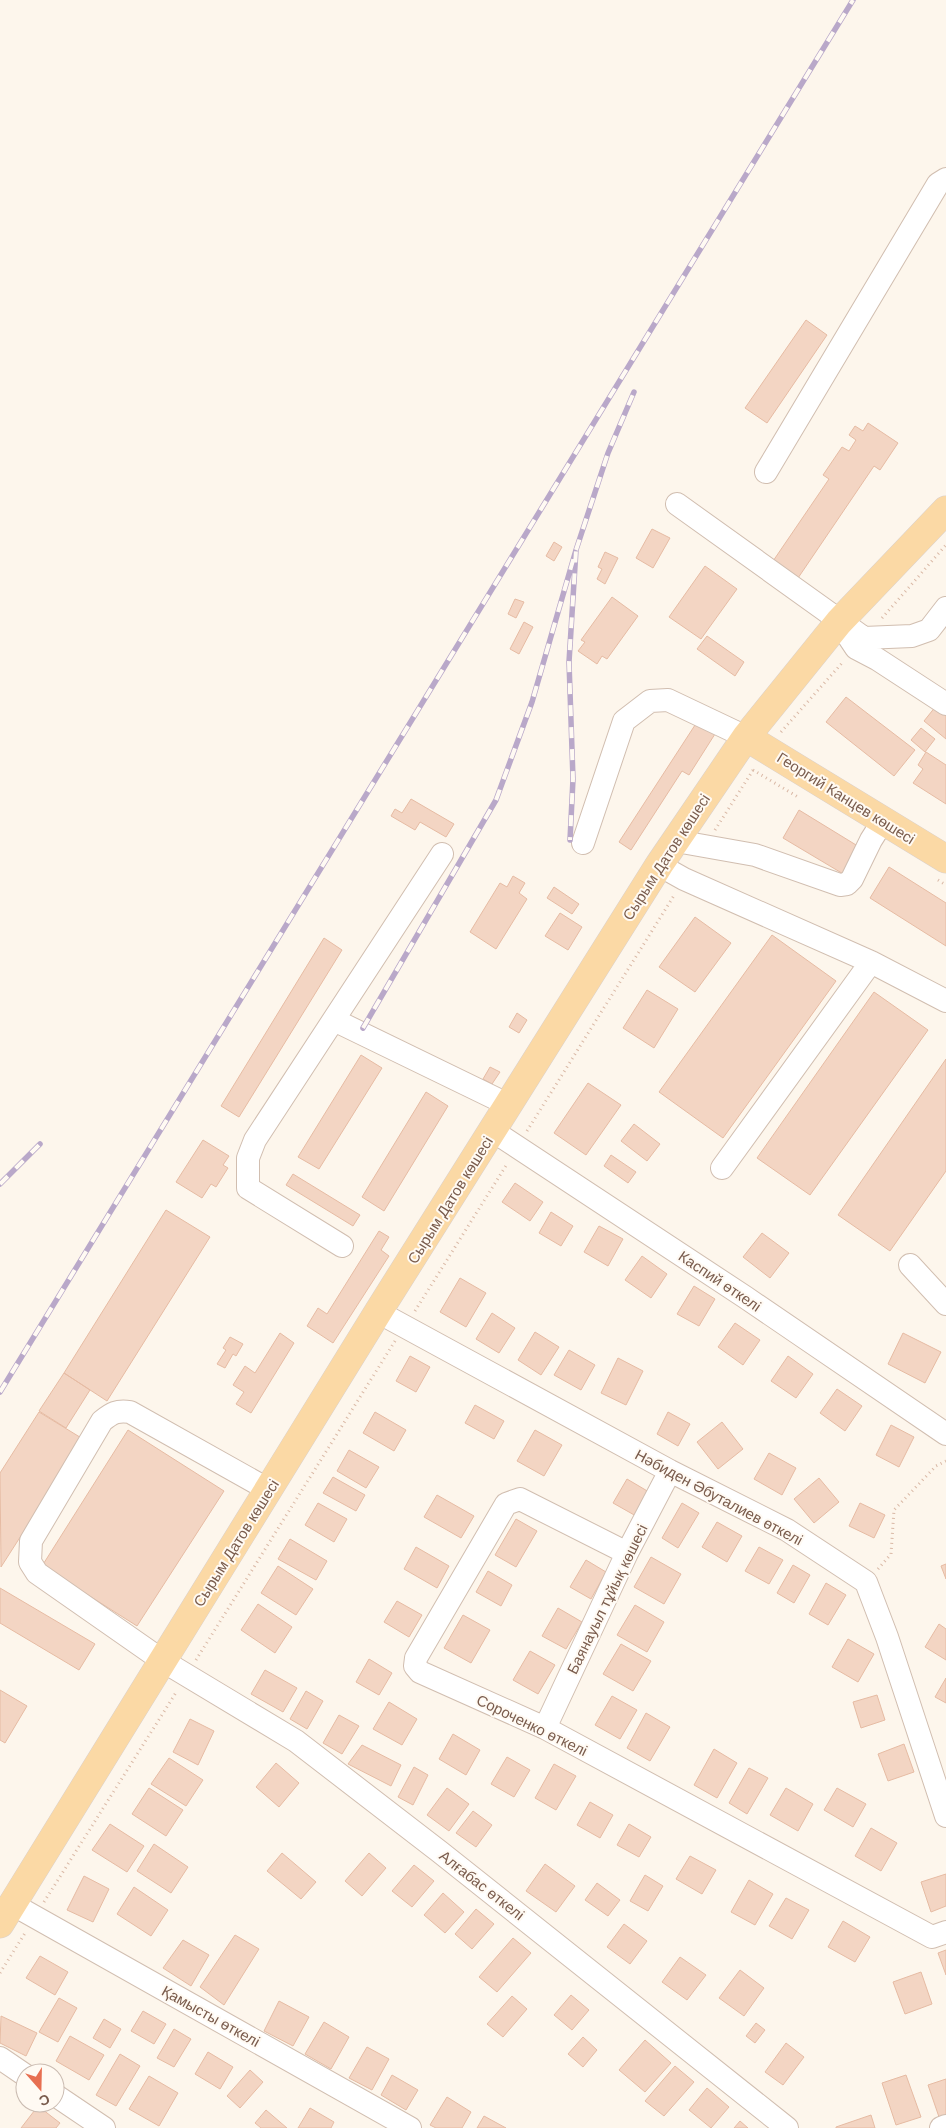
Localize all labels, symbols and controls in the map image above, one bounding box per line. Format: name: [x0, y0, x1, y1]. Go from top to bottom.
street label: Георгий Канцев көшесі: [774, 749, 918, 847]
street label: Сырым Датов көшесі: [619, 791, 713, 923]
street label: Сырым Датов көшесі: [404, 1133, 496, 1267]
street label: Каспий өткелі: [676, 1247, 764, 1315]
street label: Нәбиден Әбуталиев өткелі: [632, 1446, 806, 1548]
street label: Сырым Датов көшесі: [190, 1476, 282, 1610]
street label: Баянауыл тұйық көшесі: [563, 1521, 651, 1677]
street label: Сороченко өткелі: [474, 1691, 590, 1759]
street label: Алғабас өткелі: [436, 1847, 528, 1923]
street label: Қамысты өткелі: [159, 1982, 263, 2050]
north arrow: [15, 2063, 65, 2113]
text: С: [37, 2091, 52, 2109]

